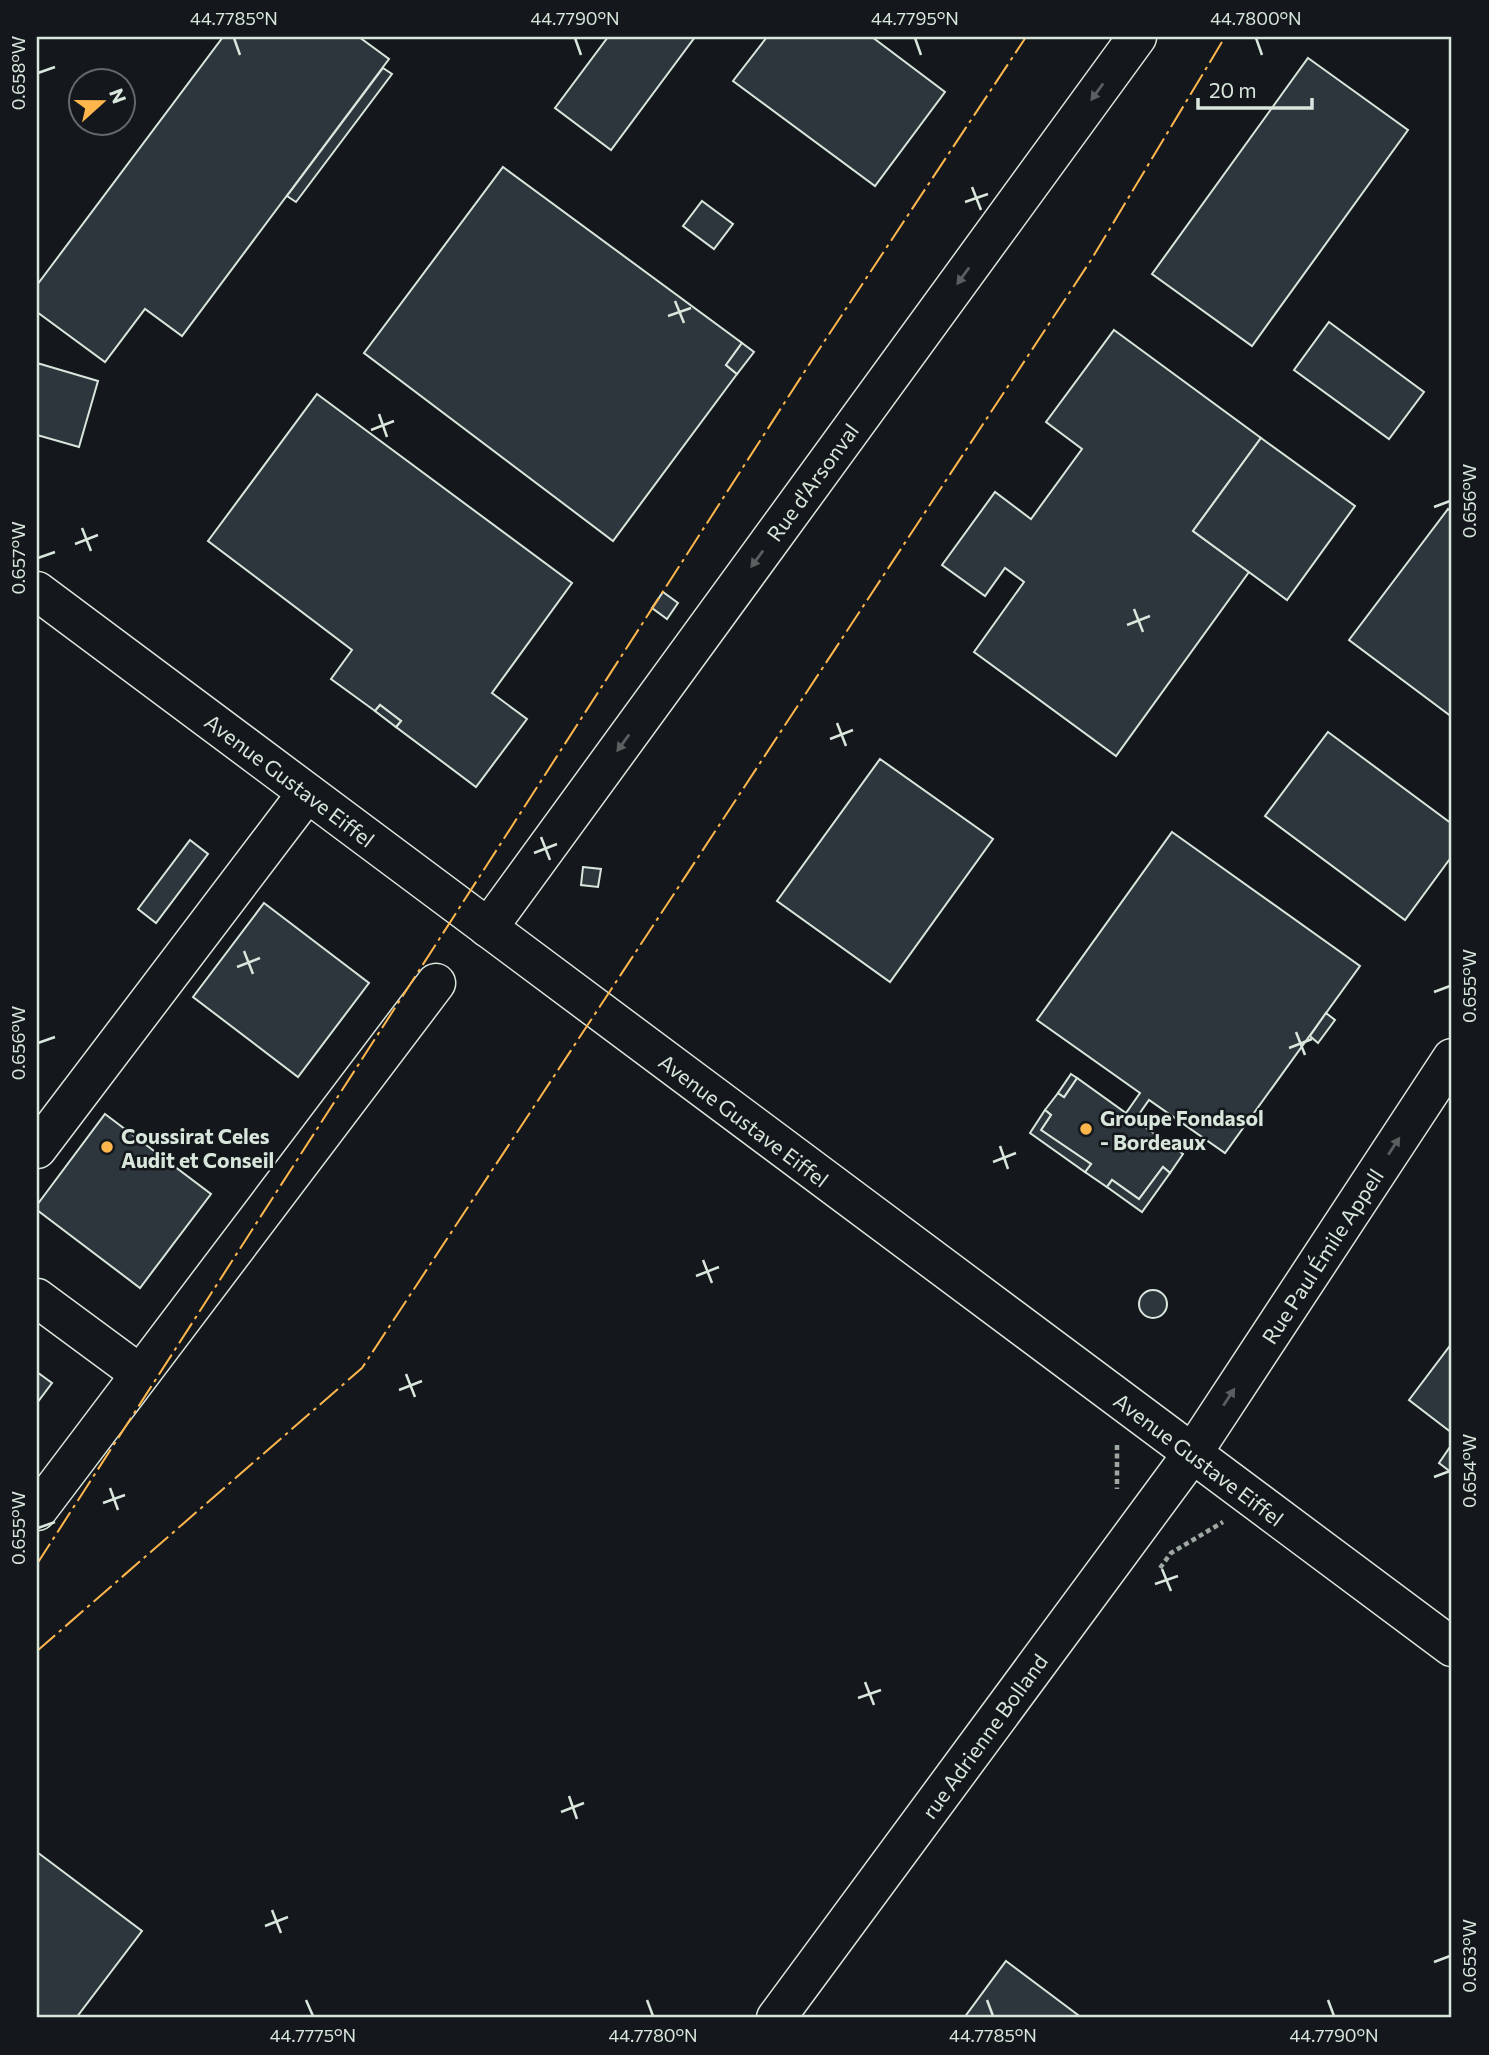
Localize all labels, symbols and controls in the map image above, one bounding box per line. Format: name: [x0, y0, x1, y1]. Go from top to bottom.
text: 44.7785°N: [190, 7, 278, 29]
text: 44.7790°N: [530, 7, 620, 29]
text: 44.7795°N: [871, 7, 959, 29]
text: 44.7800°N: [1210, 7, 1302, 29]
text: 0.658°W: [7, 36, 29, 110]
north arrow: [66, 66, 136, 136]
scale bar: [1198, 66, 1312, 110]
text: 20 m: [1209, 77, 1257, 102]
one-way arrow: [1090, 83, 1104, 101]
text: N: [105, 85, 132, 107]
one-way arrow: [956, 267, 970, 285]
street label: Rue d'Arsonval: [761, 418, 863, 546]
text: 0.656°W: [1458, 464, 1480, 538]
text: 0.657°W: [7, 521, 29, 595]
one-way arrow: [750, 550, 764, 568]
street label: Avenue Gustave Eiffel: [200, 708, 380, 852]
one-way arrow: [616, 734, 630, 752]
text: 0.655°W: [1458, 949, 1480, 1023]
text: 0.656°W: [7, 1006, 29, 1080]
street label: Avenue Gustave Eiffel: [654, 1048, 834, 1192]
place label: Groupe Fondasol - Bordeaux: [1100, 1105, 1264, 1154]
marker: Groupe Fondasol - Bordeaux: [1078, 1121, 1094, 1137]
place label: Coussirat Celes Audit et Conseil: [121, 1123, 274, 1172]
one-way arrow: [1388, 1136, 1401, 1156]
marker: Coussirat Celes Audit et Conseil: [99, 1139, 115, 1155]
street label: Rue Paul Émile Appell: [1256, 1164, 1388, 1348]
street label: Avenue Gustave Eiffel: [1109, 1387, 1289, 1531]
one-way arrow: [1222, 1388, 1235, 1407]
text: 0.654°W: [1458, 1434, 1480, 1508]
text: 0.655°W: [7, 1491, 29, 1565]
street label: rue Adrienne Bolland: [916, 1649, 1052, 1823]
text: 0.653°W: [1458, 1919, 1480, 1993]
text: 44.7775°N: [270, 2024, 356, 2046]
text: 44.7780°N: [608, 2024, 698, 2046]
text: 44.7785°N: [949, 2024, 1037, 2046]
text: 44.7790°N: [1289, 2024, 1379, 2046]

